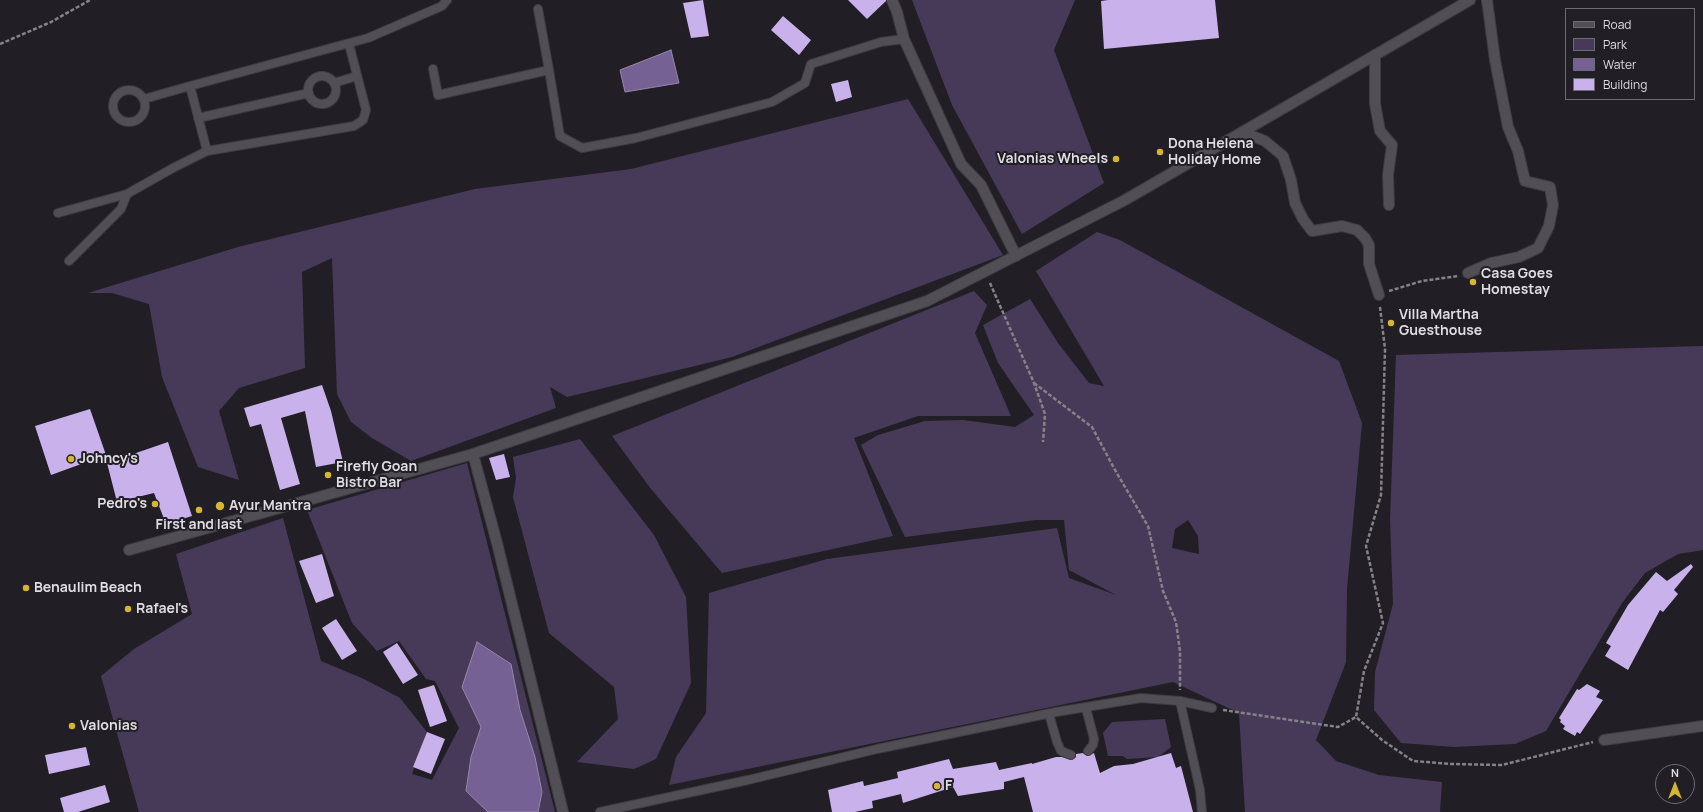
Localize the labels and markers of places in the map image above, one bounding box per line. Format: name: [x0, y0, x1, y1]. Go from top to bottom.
place label: Dona Helena Holiday Home: [1168, 136, 1261, 168]
marker: Dona Helena Holiday Home: [1155, 147, 1165, 157]
place label: Valonias Wheels: [997, 151, 1108, 167]
marker: Valonias Wheels: [1111, 154, 1121, 164]
place label: Casa Goes Homestay: [1481, 266, 1553, 298]
marker: Casa Goes Homestay: [1468, 277, 1478, 287]
place label: Villa Martha Guesthouse: [1399, 307, 1482, 340]
marker: Villa Martha Guesthouse: [1386, 318, 1396, 328]
place label: Johncy's: [79, 451, 138, 467]
marker: Johncy's: [66, 454, 76, 464]
place label: Firefly Goan Bistro Bar: [336, 459, 417, 492]
marker: Firefly Goan Bistro Bar: [323, 470, 333, 480]
place label: Pedro's: [97, 496, 147, 512]
place label: Ayur Mantra: [229, 498, 311, 514]
marker: Pedro's: [150, 499, 160, 509]
marker: Ayur Mantra: [214, 500, 226, 512]
marker: First and last: [194, 505, 204, 515]
place label: First and last: [156, 517, 242, 533]
place label: Benaulim Beach: [34, 580, 142, 596]
marker: Benaulim Beach: [21, 583, 31, 593]
place label: Rafael's: [136, 601, 188, 617]
marker: Rafael's: [123, 604, 133, 614]
place label: Valonias: [80, 718, 137, 734]
marker: Valonias: [67, 721, 77, 731]
place label: F: [945, 778, 952, 794]
marker: F: [932, 781, 942, 791]

